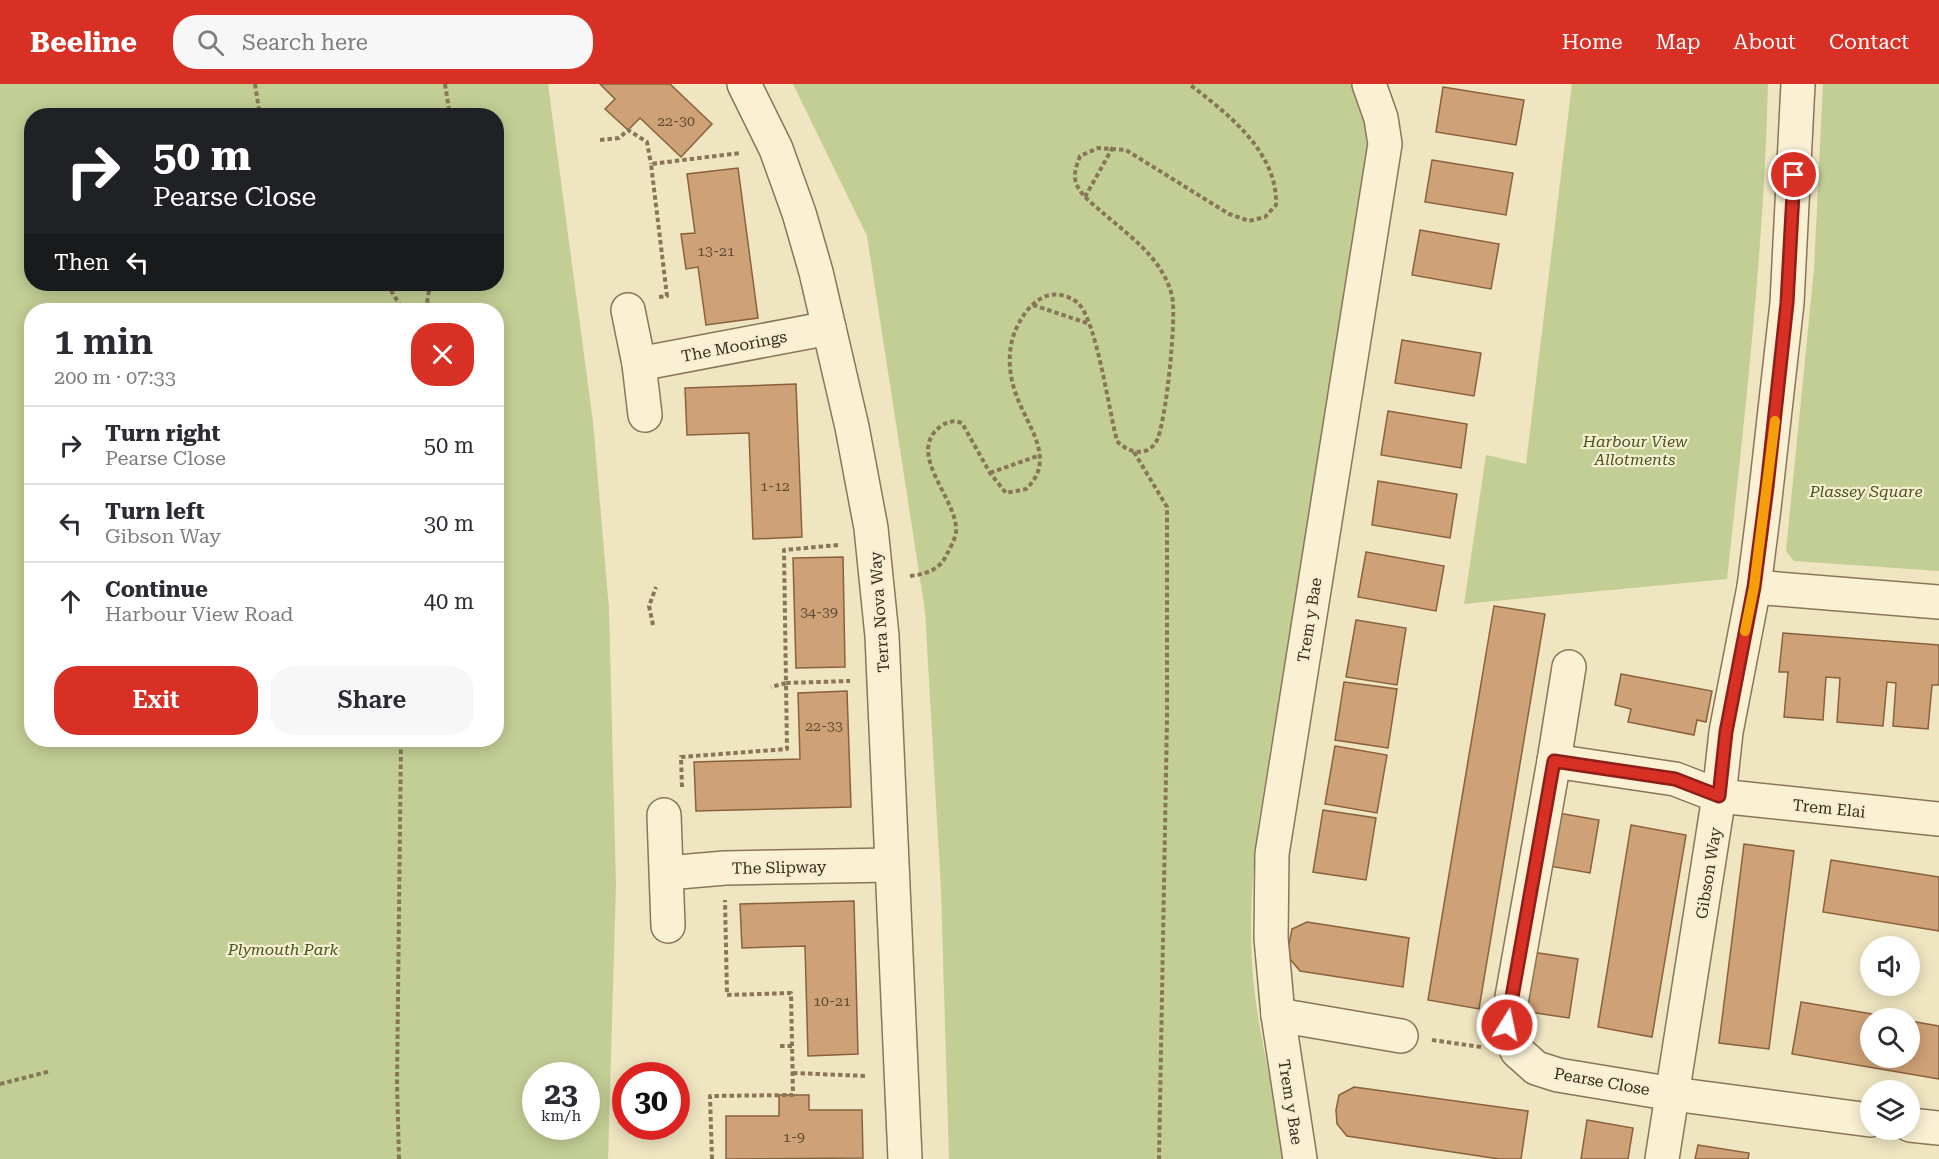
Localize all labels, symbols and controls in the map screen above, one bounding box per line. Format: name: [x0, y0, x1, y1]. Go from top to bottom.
search box: [173, 15, 593, 69]
text: Beeline: [30, 26, 137, 59]
icon: search: [194, 26, 227, 59]
text: Search here: [242, 30, 368, 55]
text: Home: [1562, 30, 1623, 54]
text: Map: [1656, 30, 1701, 54]
text: About: [1734, 30, 1796, 54]
text: Contact: [1829, 30, 1909, 54]
house number: 22-30: [657, 113, 695, 129]
text: 50 m: [153, 131, 251, 180]
icon: right: [54, 132, 132, 210]
pin: [1768, 149, 1819, 200]
icon: arrive: [1777, 158, 1810, 191]
text: Pearse Close: [153, 181, 316, 213]
house number: 13-21: [697, 243, 735, 259]
icon: left: [121, 246, 154, 279]
text: Then: [54, 250, 109, 275]
text: 1 min: [54, 321, 153, 363]
button: close: [411, 323, 474, 386]
street label: The Moorings: [680, 327, 789, 366]
text: 200 m · 07:33: [54, 365, 176, 389]
text: Turn right: [105, 421, 220, 446]
icon: right: [54, 429, 87, 462]
park label: Harbour View Allotments: [1582, 432, 1688, 469]
text: 50 m: [424, 433, 474, 458]
text: Pearse Close: [105, 446, 226, 470]
house number: 1-12: [760, 478, 790, 494]
park label: Plassey Square: [1808, 482, 1923, 501]
text: Turn left: [105, 499, 205, 524]
icon: left: [54, 507, 87, 540]
text: 30 m: [424, 511, 474, 536]
text: Gibson Way: [105, 524, 221, 548]
street label: Terra Nova Way: [866, 550, 893, 673]
street label: Trem y Bae: [1293, 576, 1326, 664]
text: Continue: [105, 577, 208, 602]
icon: ahead: [54, 585, 87, 618]
text: 40 m: [424, 589, 474, 614]
text: Harbour View Road: [105, 602, 293, 626]
house number: 34-39: [800, 604, 838, 620]
button: Exit: [54, 666, 258, 735]
button: Share: [270, 666, 474, 735]
house number: 22-33: [805, 718, 843, 734]
street label: Trem Elai: [1791, 795, 1866, 822]
street label: Gibson Way: [1692, 825, 1725, 920]
street label: The Slipway: [731, 857, 827, 878]
map controls: [1860, 936, 1920, 1140]
button: sound: [1860, 936, 1920, 996]
park label: Plymouth Park: [227, 940, 339, 959]
house number: 10-21: [813, 993, 851, 1009]
position arrow: [1475, 993, 1539, 1057]
button: search: [1860, 1008, 1920, 1068]
street label: Trem y Bae: [1274, 1058, 1307, 1146]
speed limit sign: 30: [612, 1062, 690, 1140]
street label: Pearse Close: [1553, 1064, 1651, 1099]
text: 23: [544, 1076, 578, 1111]
button: layers: [1860, 1080, 1920, 1140]
text: km/h: [541, 1107, 581, 1125]
house number: 1-9: [783, 1129, 805, 1145]

